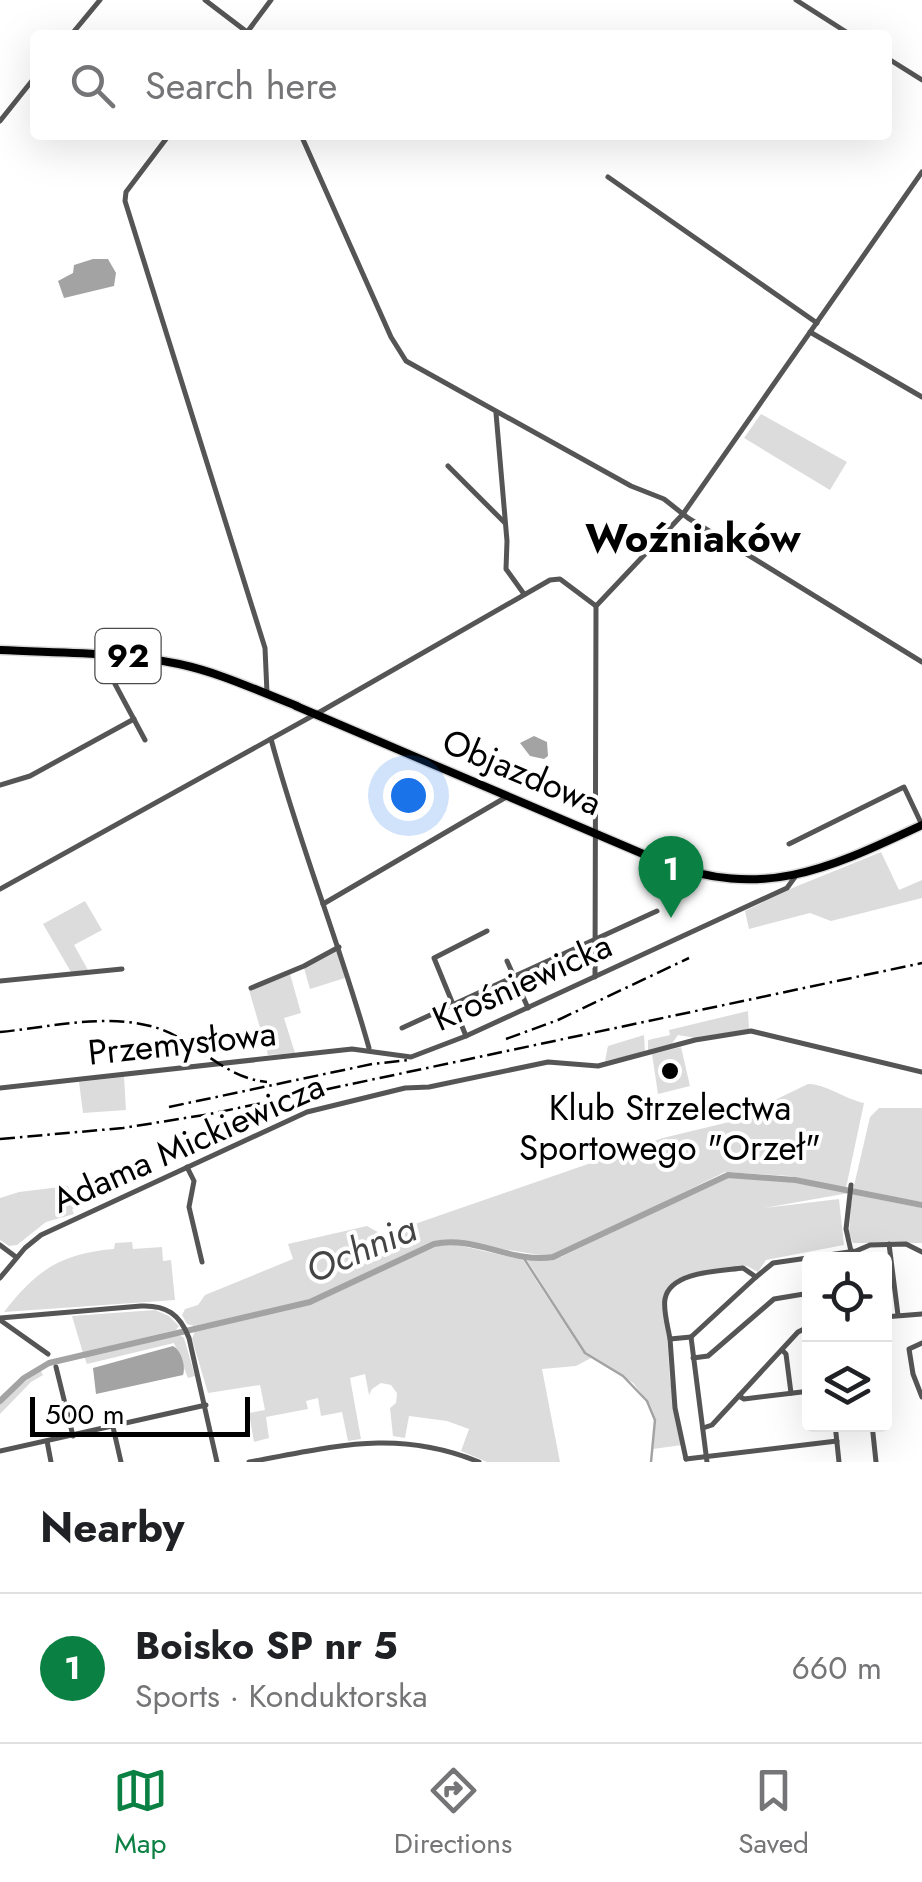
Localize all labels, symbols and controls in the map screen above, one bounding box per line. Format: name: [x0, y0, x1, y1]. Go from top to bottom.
search box: [30, 30, 892, 140]
icon: search: [65, 58, 120, 113]
text: Search here: [145, 58, 337, 113]
district label: Woźniaków: [585, 509, 801, 567]
road number: 92: [96, 629, 160, 683]
street label: Objazdowa: [435, 716, 609, 828]
your location: [383, 770, 434, 821]
pin: 1: [638, 836, 704, 918]
street label: Krośniewicka: [424, 920, 620, 1044]
street label: Przemysłowa: [85, 1008, 279, 1078]
marker: Klub Strzelectwa Sportowego "Orzeł": [659, 1060, 681, 1082]
street label: Adama Mickiewicza: [44, 1061, 332, 1225]
place label: Klub Strzelectwa Sportowego "Orzeł": [519, 1083, 821, 1173]
water label: Ochnia: [297, 1201, 425, 1297]
map controls: [802, 1252, 892, 1432]
button: locate: [802, 1252, 892, 1342]
button: layers: [802, 1342, 892, 1432]
scale bar: [30, 1392, 250, 1436]
text: 500 m: [45, 1394, 125, 1435]
text: Nearby: [40, 1497, 184, 1558]
text: Boisko SP nr 5: [135, 1618, 398, 1673]
text: 1: [64, 1645, 81, 1691]
text: 660 m: [791, 1645, 882, 1691]
text: Sports · Konduktorska: [135, 1673, 428, 1719]
tab: Map: [113, 1763, 168, 1864]
tab: Directions: [394, 1763, 512, 1864]
tab: Saved: [738, 1763, 809, 1864]

